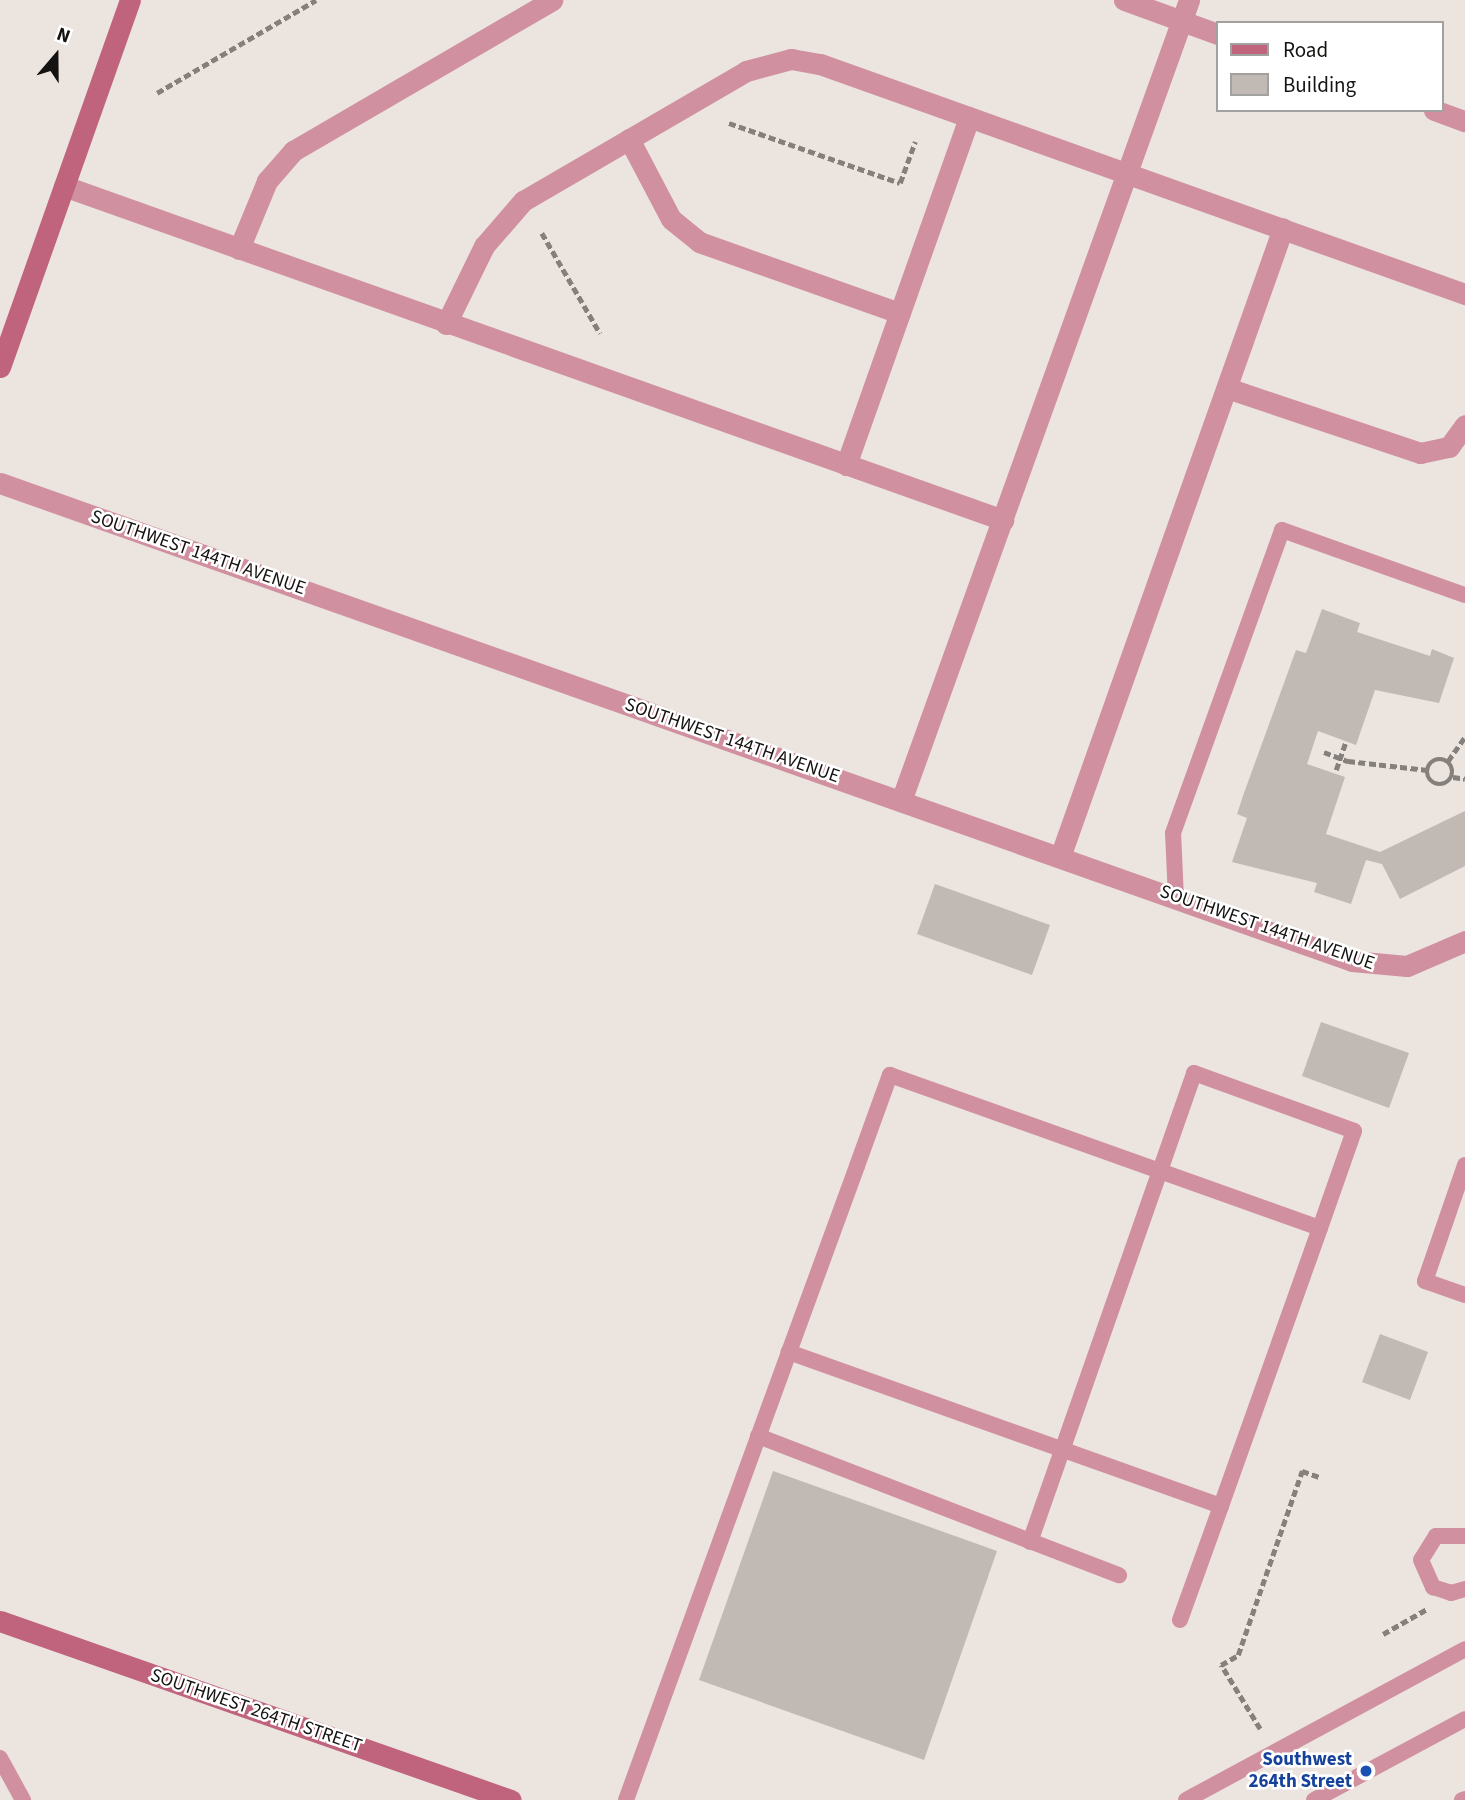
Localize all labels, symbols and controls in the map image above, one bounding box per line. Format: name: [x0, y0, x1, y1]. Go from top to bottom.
north arrow: [21, 21, 91, 91]
text: N: [53, 21, 74, 51]
legend: [1216, 21, 1444, 112]
text: Road: [1283, 35, 1328, 65]
text: Building: [1283, 70, 1356, 100]
street label: SOUTHWEST 144TH AVENUE: [88, 506, 308, 600]
street label: SOUTHWEST 144TH AVENUE: [622, 694, 842, 788]
street label: SOUTHWEST 144TH AVENUE: [1157, 881, 1377, 975]
street label: SOUTHWEST 264TH STREET: [147, 1664, 365, 1758]
place label: Southwest 264th Street: [1249, 1749, 1352, 1793]
marker: Southwest 264th Street: [1358, 1763, 1374, 1779]

